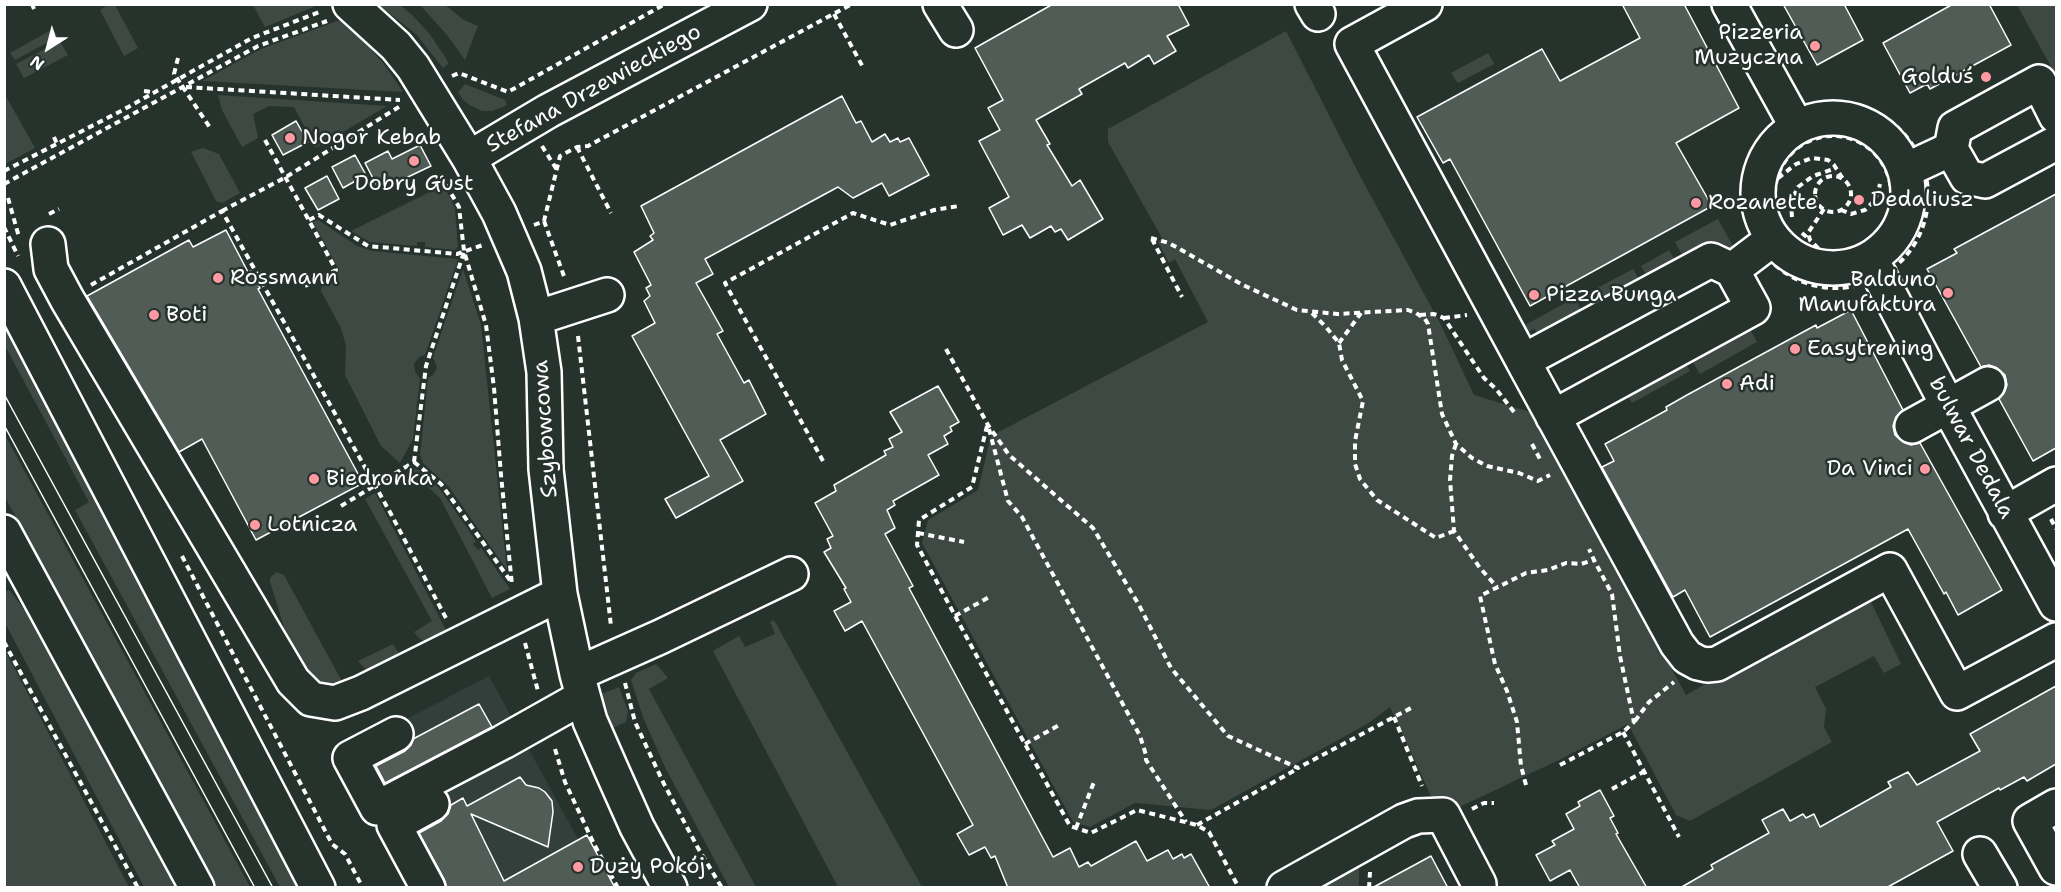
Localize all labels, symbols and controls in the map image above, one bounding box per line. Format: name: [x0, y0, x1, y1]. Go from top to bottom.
north arrow: [18, 18, 78, 78]
street label: Stefana Drzewieckiego: [482, 19, 706, 159]
place label: Pizzeria Muzyczna: [1694, 20, 1803, 72]
marker: Pizzeria Muzyczna: [1808, 39, 1822, 53]
text: N: [26, 51, 48, 75]
place label: Golduś: [1901, 64, 1974, 90]
marker: Golduś: [1979, 70, 1993, 84]
place label: Nogor Kebab: [302, 125, 441, 151]
marker: Nogor Kebab: [283, 131, 297, 145]
marker: Dobry Gust: [407, 154, 421, 168]
place label: Dobry Gust: [354, 171, 474, 197]
place label: Dedaliusz: [1871, 187, 1974, 213]
place label: Rozanette: [1708, 190, 1818, 216]
marker: Dedaliusz: [1852, 193, 1866, 207]
marker: Rozanette: [1689, 196, 1703, 210]
place label: Rossmann: [230, 265, 338, 291]
place label: Balduno Manufaktura: [1798, 267, 1936, 318]
marker: Rossmann: [211, 271, 225, 285]
place label: Pizza Bunga: [1546, 282, 1677, 308]
marker: Balduno Manufaktura: [1941, 286, 1955, 300]
marker: Pizza Bunga: [1527, 288, 1541, 302]
place label: Boti: [166, 302, 207, 328]
marker: Boti: [147, 308, 161, 322]
place label: Easytrening: [1807, 336, 1933, 362]
marker: Easytrening: [1788, 342, 1802, 356]
street label: Szybowcowa: [528, 359, 564, 499]
place label: Adi: [1739, 371, 1775, 397]
street label: bulwar Dedala: [1923, 373, 2019, 523]
marker: Adi: [1720, 377, 1734, 391]
place label: Da Vinci: [1827, 456, 1913, 482]
marker: Da Vinci: [1918, 462, 1932, 476]
place label: Biedronka: [326, 466, 433, 492]
marker: Biedronka: [307, 472, 321, 486]
place label: Lotnicza: [267, 512, 357, 538]
marker: Lotnicza: [248, 518, 262, 532]
place label: Duży Pokój: [590, 854, 705, 880]
marker: Duży Pokój: [571, 860, 585, 874]

